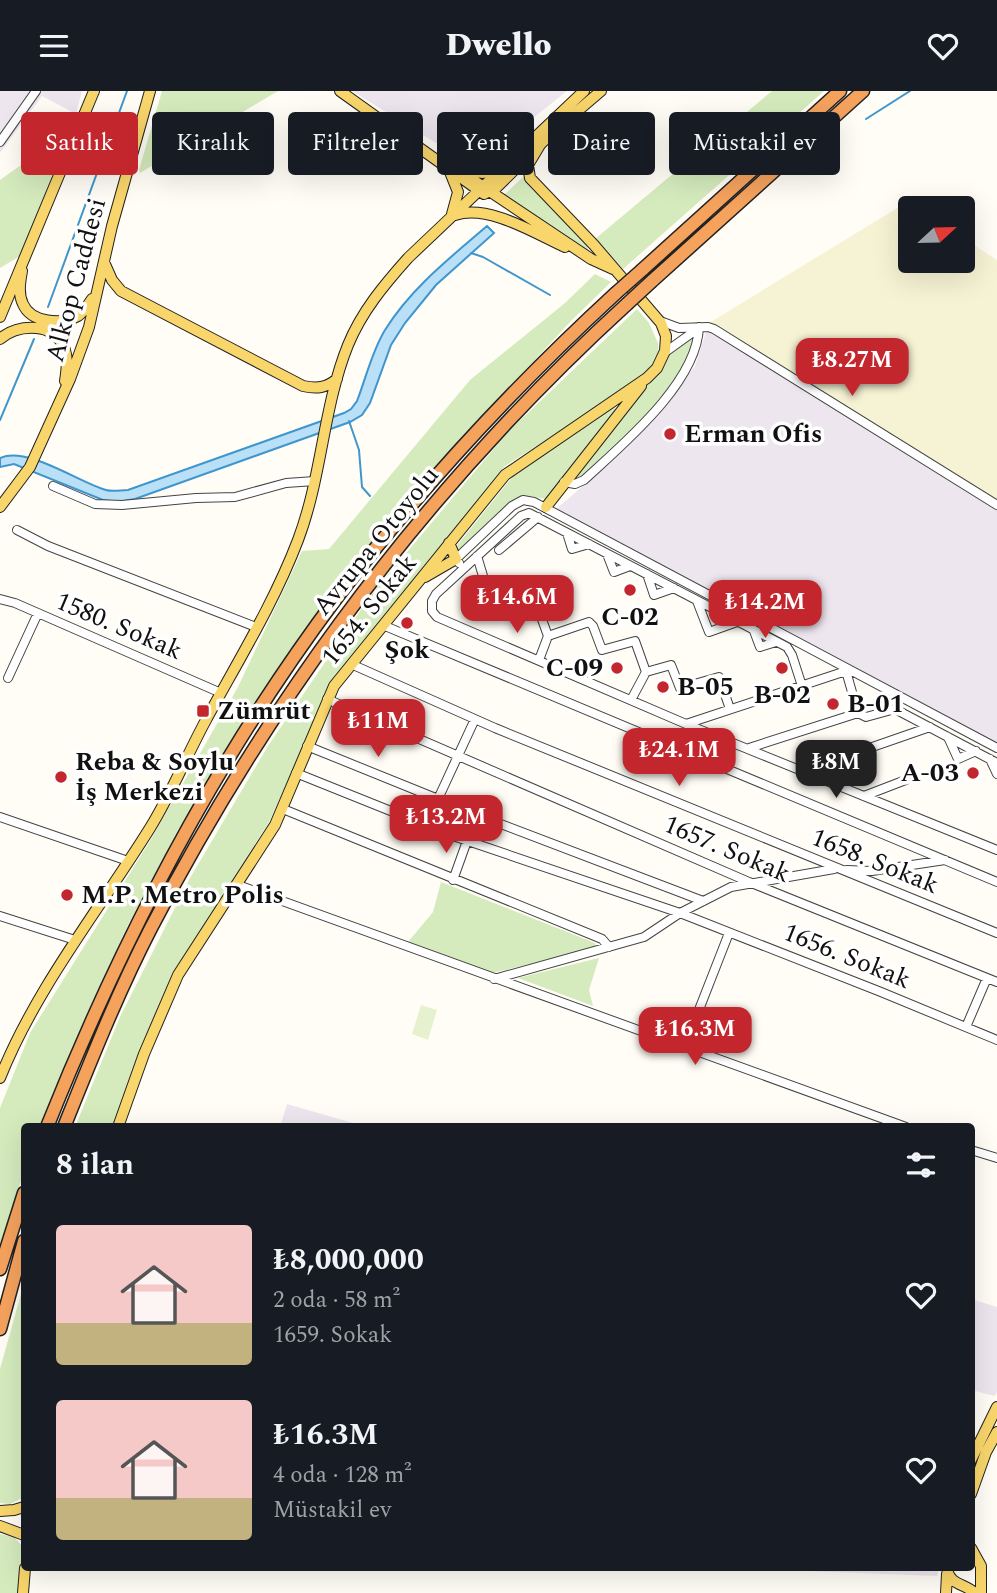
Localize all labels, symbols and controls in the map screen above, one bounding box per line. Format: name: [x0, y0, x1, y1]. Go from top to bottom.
text: Dwello: [446, 21, 551, 70]
icon: menu: [35, 27, 73, 65]
icon: heart: [924, 27, 962, 65]
chip: Satılık: [21, 112, 138, 175]
chip: Kiralık: [152, 112, 274, 175]
chip: Filtreler: [288, 112, 423, 175]
chip: Yeni: [437, 112, 534, 175]
chip: Daire: [548, 112, 655, 175]
chip: Müstakil ev: [669, 112, 840, 175]
street label: Alkop Caddesi: [35, 193, 117, 367]
north arrow: [898, 196, 975, 273]
map controls: [898, 196, 975, 273]
pin: ₺8.27M: [795, 338, 909, 398]
text: ₺8.27M: [812, 343, 892, 378]
place label: Erman Ofis: [684, 414, 822, 454]
marker: Erman Ofis: [662, 426, 678, 442]
street label: Avrupa Otoyolu: [303, 457, 449, 625]
street label: 1654. Sokak: [311, 545, 427, 675]
pin: ₺14.6M: [460, 575, 574, 635]
text: ₺14.6M: [477, 580, 557, 615]
street label: 1580. Sokak: [49, 581, 189, 671]
pin: ₺14.2M: [708, 581, 822, 640]
marker: C-02: [622, 582, 638, 598]
text: ₺14.2M: [725, 585, 805, 620]
place label: C-02: [601, 597, 659, 637]
marker: Şok: [399, 615, 415, 631]
place label: Şok: [384, 630, 430, 670]
place label: C-09: [546, 648, 603, 688]
marker: C-09: [609, 660, 625, 676]
marker: B-02: [774, 660, 790, 676]
place label: B-05: [677, 667, 734, 707]
place label: B-02: [753, 675, 811, 715]
marker: B-05: [655, 679, 671, 695]
place label: B-01: [847, 684, 904, 724]
place label: Zümrüt: [217, 691, 310, 731]
marker: B-01: [825, 696, 841, 712]
pin: ₺11M: [337, 699, 419, 759]
marker: Zümrüt: [195, 703, 211, 719]
text: ₺11M: [347, 704, 409, 739]
pin: ₺24.1M: [622, 729, 736, 788]
text: ₺24.1M: [639, 733, 719, 768]
pin: ₺8M: [802, 741, 870, 800]
place label: Reba & Soylu İş Merkezi: [75, 742, 234, 812]
text: ₺8M: [812, 745, 860, 780]
place label: A-03: [901, 753, 959, 793]
marker: A-03: [965, 765, 981, 781]
marker: Reba & Soylu İş Merkezi: [53, 769, 69, 785]
pin: ₺13.2M: [389, 795, 503, 855]
text: ₺13.2M: [406, 800, 486, 835]
street label: 1657. Sokak: [657, 804, 797, 894]
street label: 1658. Sokak: [805, 817, 945, 905]
place label: M.P. Metro Polis: [81, 875, 284, 915]
marker: M.P. Metro Polis: [59, 887, 75, 903]
street label: 1656. Sokak: [777, 912, 917, 1000]
pin: ₺16.3M: [638, 1007, 752, 1067]
text: ₺16.3M: [655, 1012, 735, 1047]
text: 8 ilan: [56, 1142, 134, 1188]
icon: filters: [902, 1146, 940, 1184]
text: ₺8,000,000: [273, 1237, 424, 1283]
icon: home: [112, 1253, 196, 1337]
icon: heart: [902, 1276, 940, 1314]
text: 2 oda · 58 m²: [273, 1283, 400, 1318]
text: 1659. Sokak: [273, 1318, 392, 1353]
text: ₺16.3M: [273, 1412, 378, 1458]
icon: home: [112, 1428, 196, 1512]
icon: heart: [902, 1451, 940, 1489]
text: 4 oda · 128 m²: [273, 1458, 411, 1493]
text: Müstakil ev: [273, 1493, 391, 1528]

